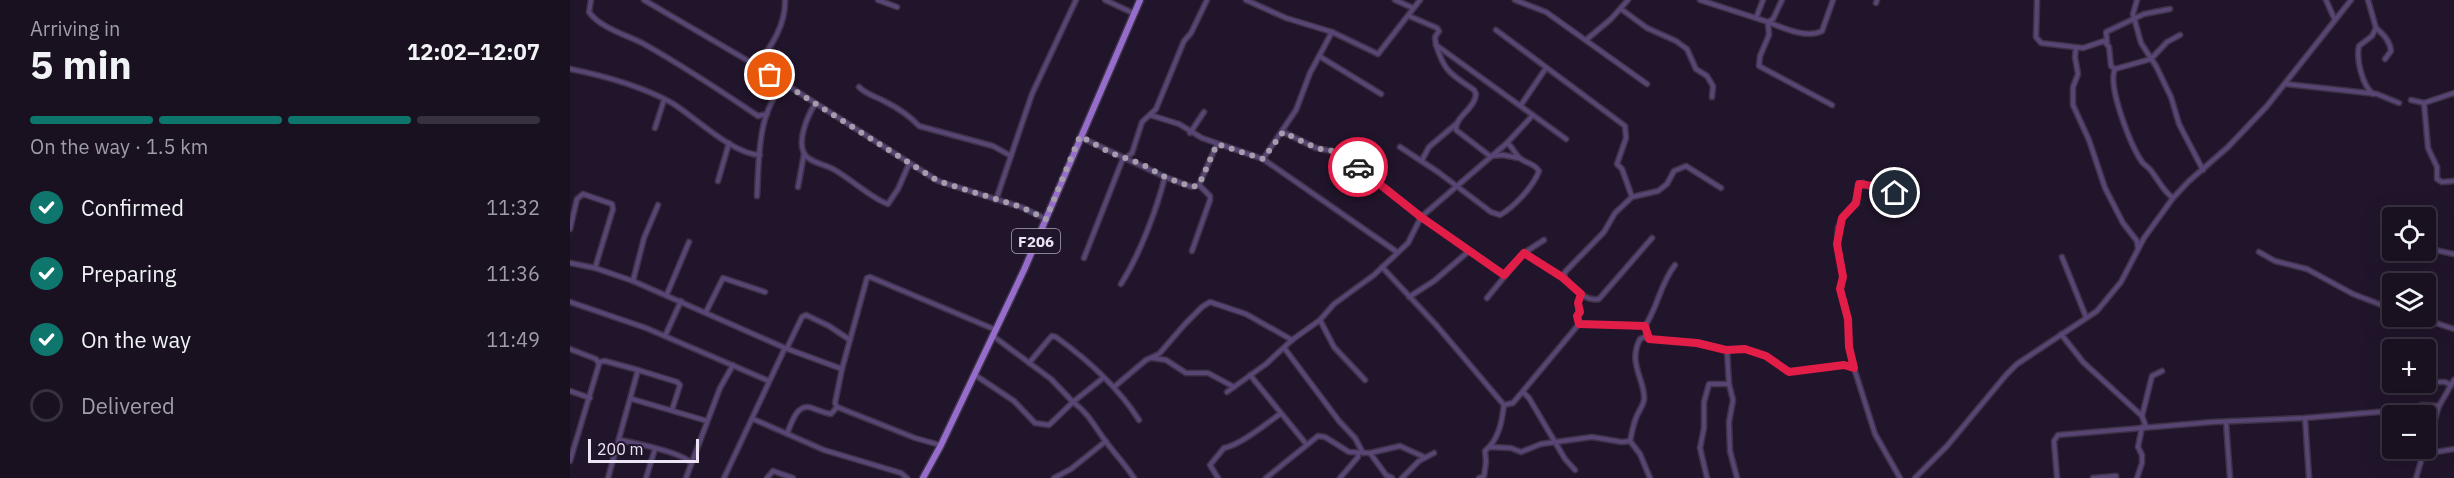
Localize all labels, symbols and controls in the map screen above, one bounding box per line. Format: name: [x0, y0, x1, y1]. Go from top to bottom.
text: Arriving in: [30, 15, 120, 42]
text: 12:02–12:07: [407, 37, 540, 66]
text: 5 min: [30, 39, 132, 90]
pin: [744, 49, 795, 100]
icon: bag: [753, 58, 786, 91]
text: On the way · 1.5 km: [30, 133, 208, 160]
courier: [1328, 137, 1388, 197]
icon: car: [1342, 151, 1375, 184]
pin: [1869, 167, 1920, 218]
icon: home: [1878, 176, 1911, 209]
icon: check: [30, 191, 63, 224]
text: Confirmed: [81, 193, 184, 222]
text: 11:32: [486, 194, 540, 221]
map controls: [2382, 207, 2436, 459]
button: locate: [2382, 207, 2436, 261]
road number: F206: [1012, 229, 1060, 253]
icon: check: [30, 257, 63, 290]
text: Preparing: [81, 259, 176, 288]
text: 11:36: [486, 260, 540, 287]
button: layers: [2382, 273, 2436, 327]
icon: check: [30, 323, 63, 356]
text: On the way: [81, 325, 191, 354]
text: 11:49: [486, 326, 540, 353]
button: +: [2382, 339, 2436, 393]
text: Delivered: [81, 391, 175, 420]
button: −: [2382, 405, 2436, 459]
scale bar: [588, 436, 699, 464]
text: 200 m: [597, 439, 644, 459]

